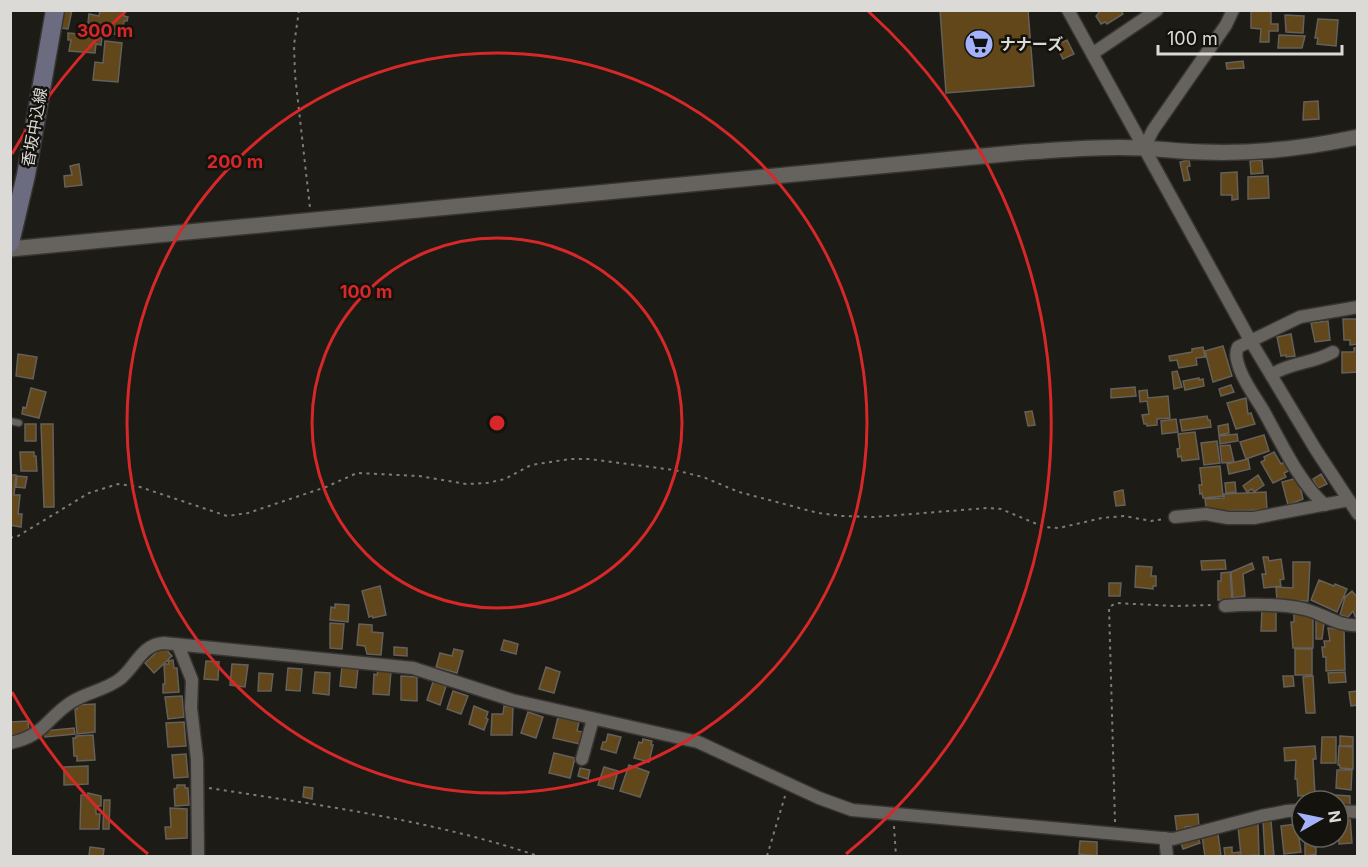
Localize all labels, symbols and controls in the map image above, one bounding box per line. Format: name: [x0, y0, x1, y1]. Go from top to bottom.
scale bar: [1158, 18, 1342, 56]
text: 300 m: [77, 20, 133, 41]
supermarket icon: ナナーズ: [963, 28, 995, 60]
text: 100 m: [1167, 28, 1218, 49]
place label: ナナーズ: [1000, 34, 1063, 54]
street label: 香坂中込線: [17, 86, 51, 168]
text: 200 m: [207, 151, 263, 172]
text: 100 m: [340, 281, 392, 302]
centre of rings: [487, 413, 507, 433]
north arrow: [1290, 789, 1350, 849]
text: N: [1324, 809, 1346, 824]

